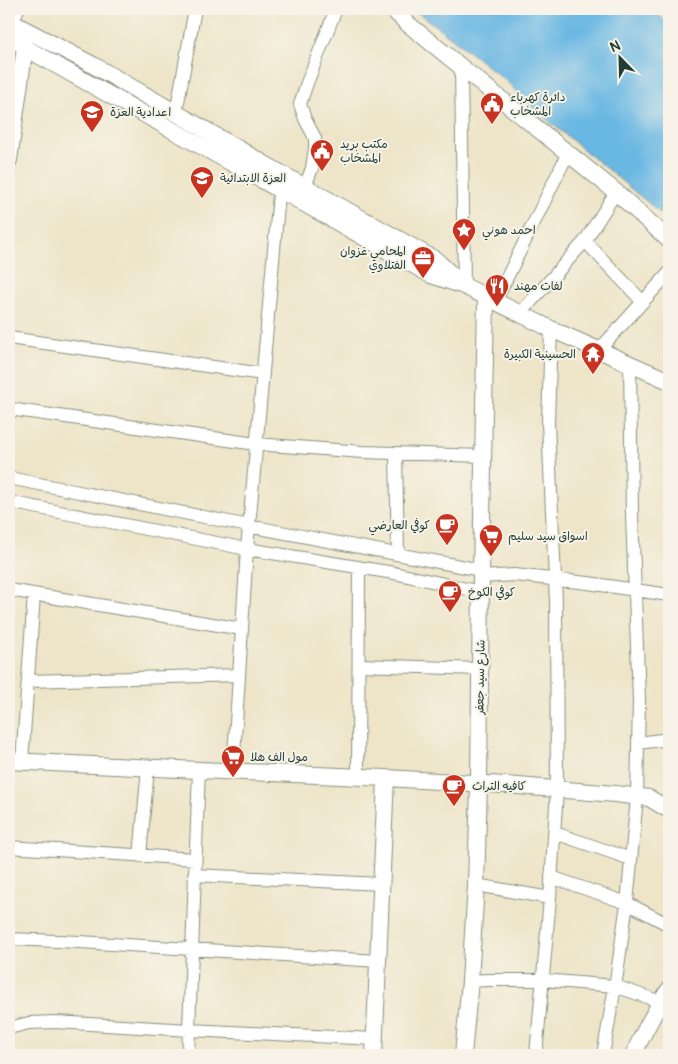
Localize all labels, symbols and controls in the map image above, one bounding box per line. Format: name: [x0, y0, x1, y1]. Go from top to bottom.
north arrow: [596, 32, 646, 82]
text: N: [607, 37, 623, 56]
place label: دائرة كهرباء المشخاب: [510, 90, 566, 119]
public building icon: دائرة كهرباء المشخاب: [479, 91, 505, 125]
school or university icon: اعدادية العزة: [79, 99, 105, 133]
place label: اعدادية العزة: [110, 105, 171, 120]
place label: مكتب بريد المشخاب: [340, 137, 388, 166]
public building icon: مكتب بريد المشخاب: [309, 138, 335, 172]
school or university icon: العزة الابتدائية: [189, 165, 215, 199]
place label: العزة الابتدائية: [220, 171, 286, 186]
place icon: احمد هوني: [451, 217, 477, 251]
place label: احمد هوني: [482, 223, 536, 241]
place label: المحامي غزوان الفتلاوي: [340, 244, 406, 274]
office icon: المحامي غزوان الفتلاوي: [410, 245, 436, 279]
restaurant icon: لفات مهند: [484, 273, 510, 307]
place label: لفات مهند: [514, 279, 563, 294]
temple icon: الحسينية الكبيرة: [580, 341, 606, 375]
place label: الحسينية الكبيرة: [504, 347, 576, 362]
cafe icon: كوفي العارضي: [434, 512, 460, 546]
place label: كوفي العارضي: [368, 517, 430, 536]
supermarket icon: اسواق سيد سليم: [478, 523, 504, 557]
place label: اسواق سيد سليم: [508, 529, 588, 545]
cafe icon: كوفي الكوخ: [437, 579, 463, 613]
place label: كوفي الكوخ: [468, 584, 515, 601]
street label: شارع سيد جعفر: [472, 639, 490, 716]
supermarket icon: مول الف هلا: [220, 744, 246, 778]
place label: مول الف هلا: [250, 750, 308, 765]
cafe icon: كافيه التراث: [441, 773, 467, 807]
place label: كافيه التراث: [472, 779, 526, 794]

